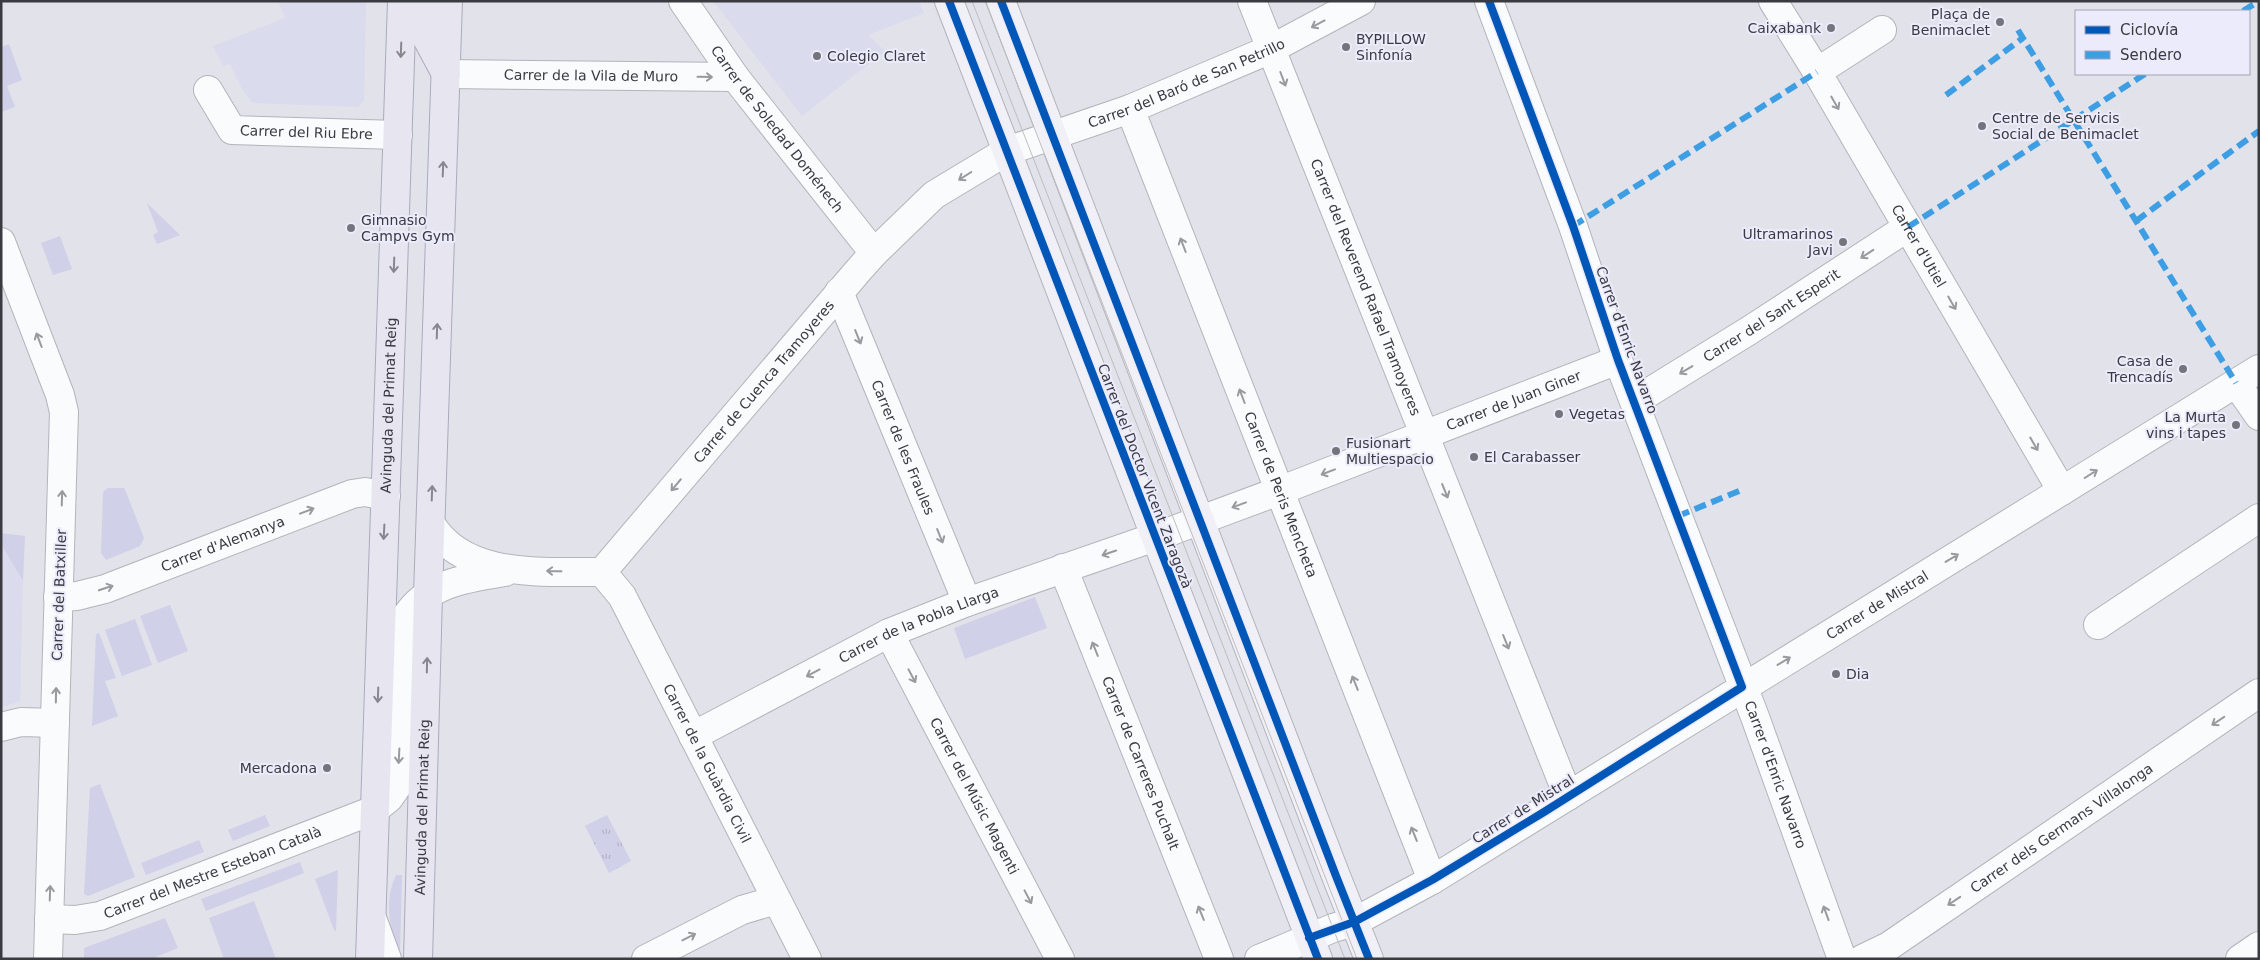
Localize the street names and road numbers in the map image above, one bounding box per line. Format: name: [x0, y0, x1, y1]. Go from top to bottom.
street label: Carrer del Baró de San Petrillo: [1086, 35, 1288, 131]
street label: Carrer de Soledad Doménech: [708, 42, 847, 216]
street label: Carrer de la Vila de Muro: [504, 67, 678, 84]
street label: Carrer del Riu Ebre: [240, 122, 373, 142]
street label: Carrer del Reverend Rafael Tramoyeres: [1308, 157, 1424, 418]
street label: Carrer d'Utiel: [1888, 202, 1949, 290]
street label: Carrer d'Enric Navarro: [1593, 264, 1661, 416]
street label: Carrer del Sant Esperit: [1700, 265, 1843, 365]
street label: Carrer de Cuenca Tramoyeres: [690, 297, 837, 466]
street label: Avinguda del Primat Reig: [378, 317, 399, 494]
street label: Carrer del Doctor Vicent Zaragozà: [1095, 361, 1195, 591]
street label: Carrer de Juan Giner: [1444, 367, 1583, 434]
street label: Carrer de les Fraules: [868, 377, 938, 517]
street label: Carrer de Peris Mencheta: [1241, 409, 1321, 580]
street label: Carrer d'Alemanya: [159, 513, 287, 575]
street label: Carrer del Batxiller: [49, 529, 69, 661]
street label: Carrer de Mistral: [1823, 567, 1931, 643]
street label: Carrer de la Pobla Llarga: [836, 584, 1001, 666]
street label: Carrer de Carreres Puchalt: [1099, 674, 1183, 853]
street label: Carrer de la Guàrdia Civil: [660, 681, 754, 846]
street label: Carrer d'Enric Navarro: [1741, 698, 1810, 851]
street label: Carrer del Músic Magenti: [927, 715, 1022, 877]
street label: Avinguda del Primat Reig: [412, 719, 433, 895]
street label: Carrer dels Germans Villalonga: [1967, 760, 2156, 896]
street label: Carrer de Mistral: [1469, 771, 1577, 847]
street label: Carrer del Mestre Esteban Català: [101, 823, 324, 922]

